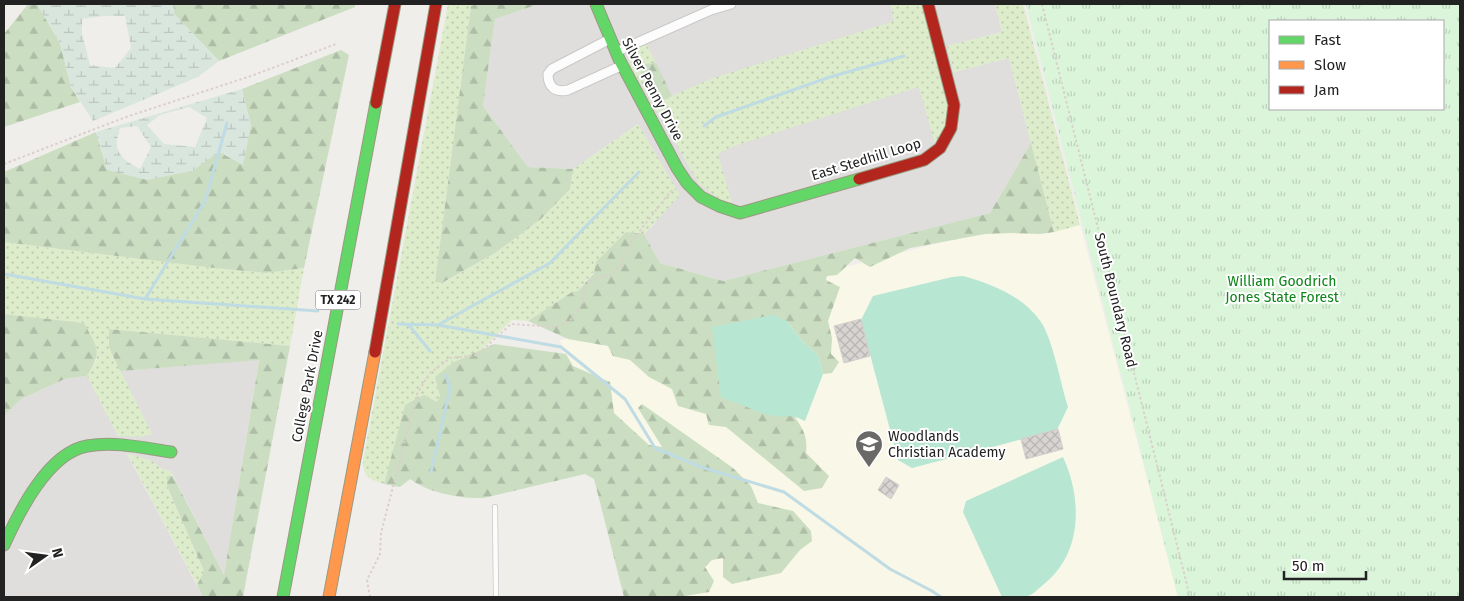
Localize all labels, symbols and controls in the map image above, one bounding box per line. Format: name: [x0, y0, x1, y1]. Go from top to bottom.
legend: [1269, 20, 1444, 110]
text: Fast: [1314, 31, 1341, 49]
street label: Silver Penny Drive: [618, 35, 687, 144]
text: Slow: [1314, 56, 1346, 74]
text: Jam: [1314, 81, 1340, 99]
street label: East Stedhill Loop: [809, 135, 923, 184]
street label: South Boundary Road: [1091, 231, 1140, 369]
park label: William Goodrich Jones State Forest: [1225, 273, 1340, 306]
road number: TX 242: [316, 290, 360, 310]
street label: College Park Drive: [288, 329, 327, 444]
place label: Woodlands Christian Academy: [888, 428, 1005, 461]
school or university icon: Woodlands Christian Academy: [854, 429, 884, 468]
north arrow: [20, 531, 70, 581]
text: N: [48, 546, 67, 560]
scale bar: [1284, 548, 1366, 580]
text: 50 m: [1292, 557, 1325, 575]

